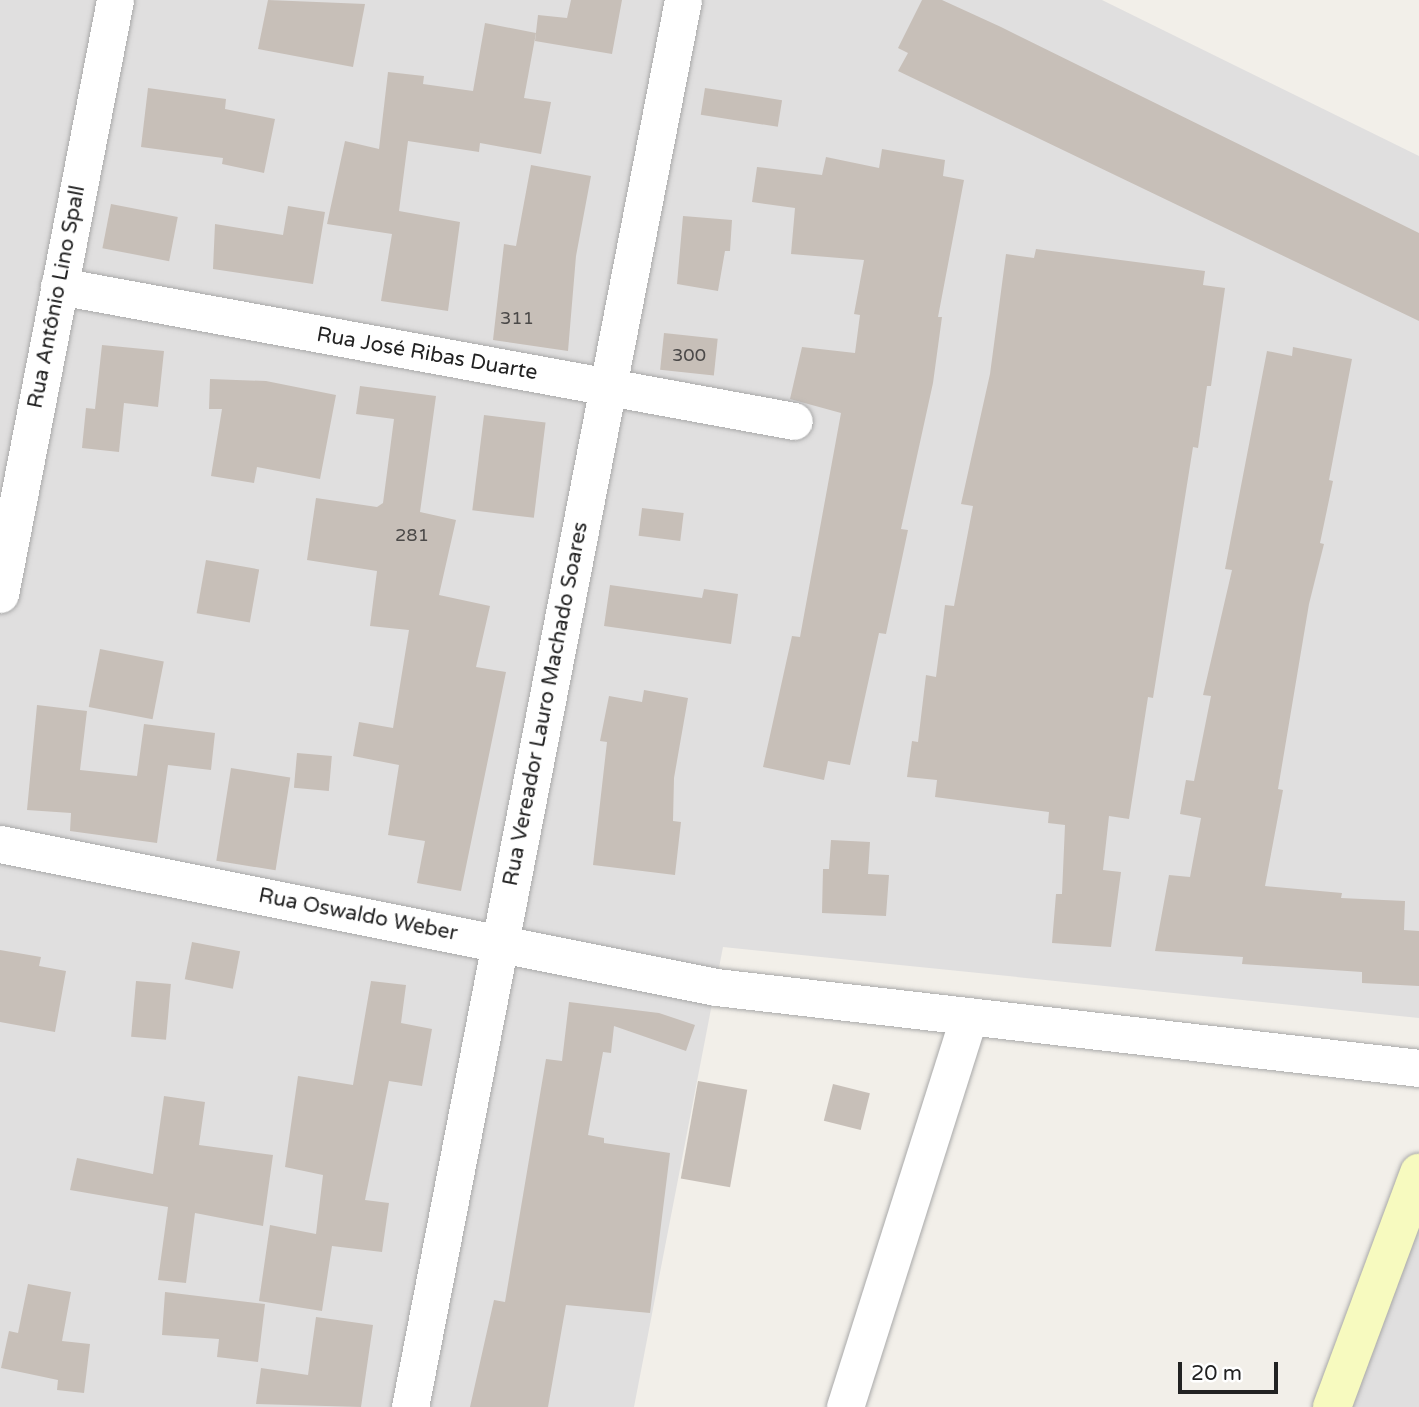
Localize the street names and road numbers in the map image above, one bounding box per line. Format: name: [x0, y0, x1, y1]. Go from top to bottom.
street label: Rua Antônio Lino Spall: [23, 183, 91, 411]
street label: Rua José Ribas Duarte: [315, 322, 539, 386]
street label: Rua Vereador Lauro Machado Soares: [498, 520, 594, 888]
street label: Rua Oswaldo Weber: [256, 883, 460, 947]

